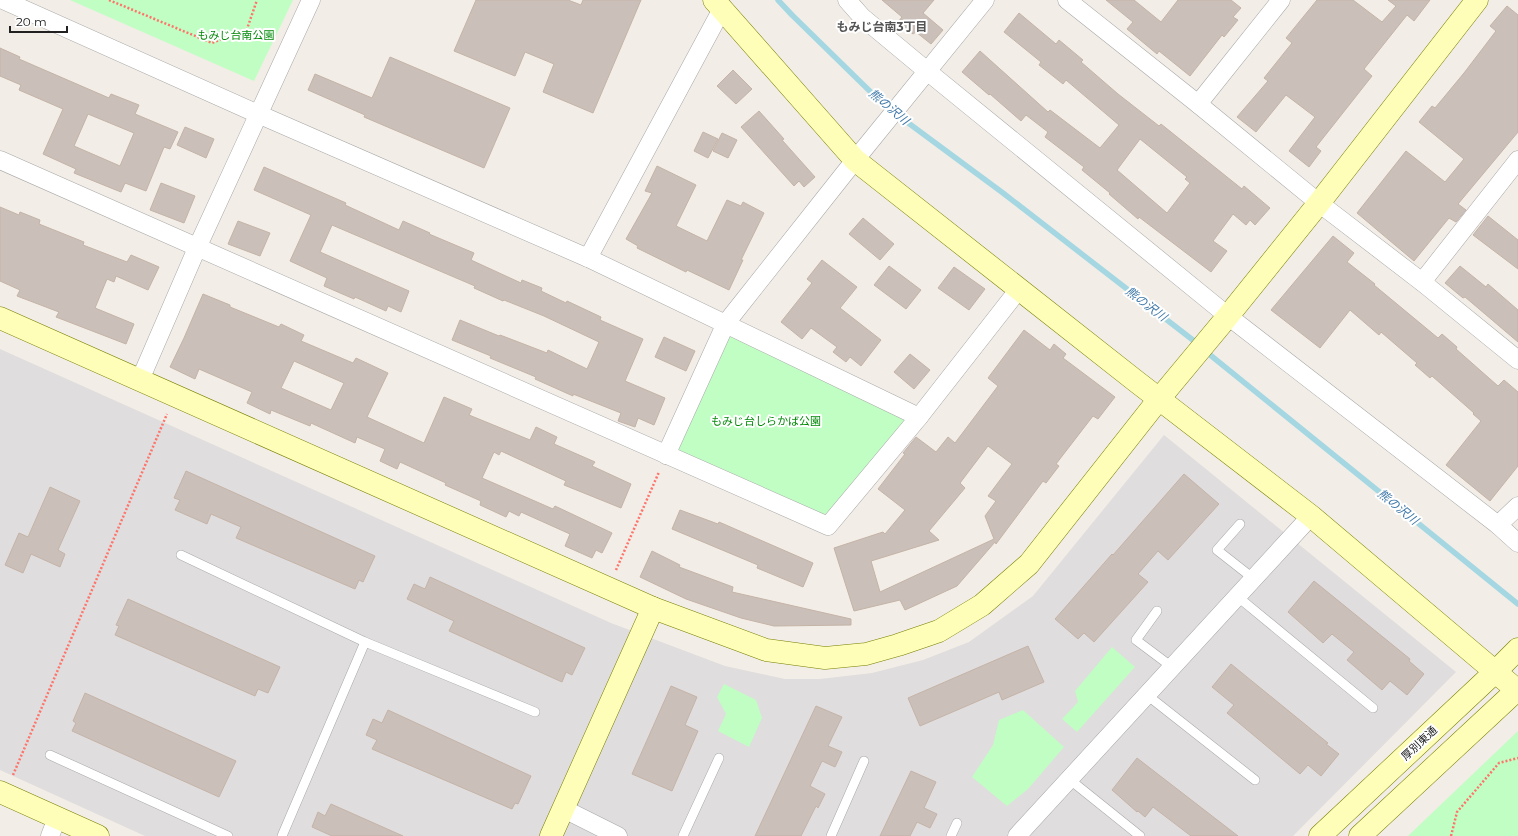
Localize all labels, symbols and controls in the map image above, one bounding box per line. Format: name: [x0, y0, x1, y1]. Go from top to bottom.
scale bar: [10, 8, 67, 34]
text: 20 m: [16, 14, 47, 29]
district label: もみじ台南3丁目: [836, 19, 928, 34]
park label: もみじ台南公園: [198, 28, 275, 42]
water label: 熊の沢川: [866, 85, 914, 129]
water label: 熊の沢川: [1123, 283, 1172, 325]
park label: もみじ台しらかば公園: [711, 414, 821, 428]
water label: 熊の沢川: [1375, 486, 1423, 529]
street label: 厚別東通: [1398, 723, 1440, 763]

